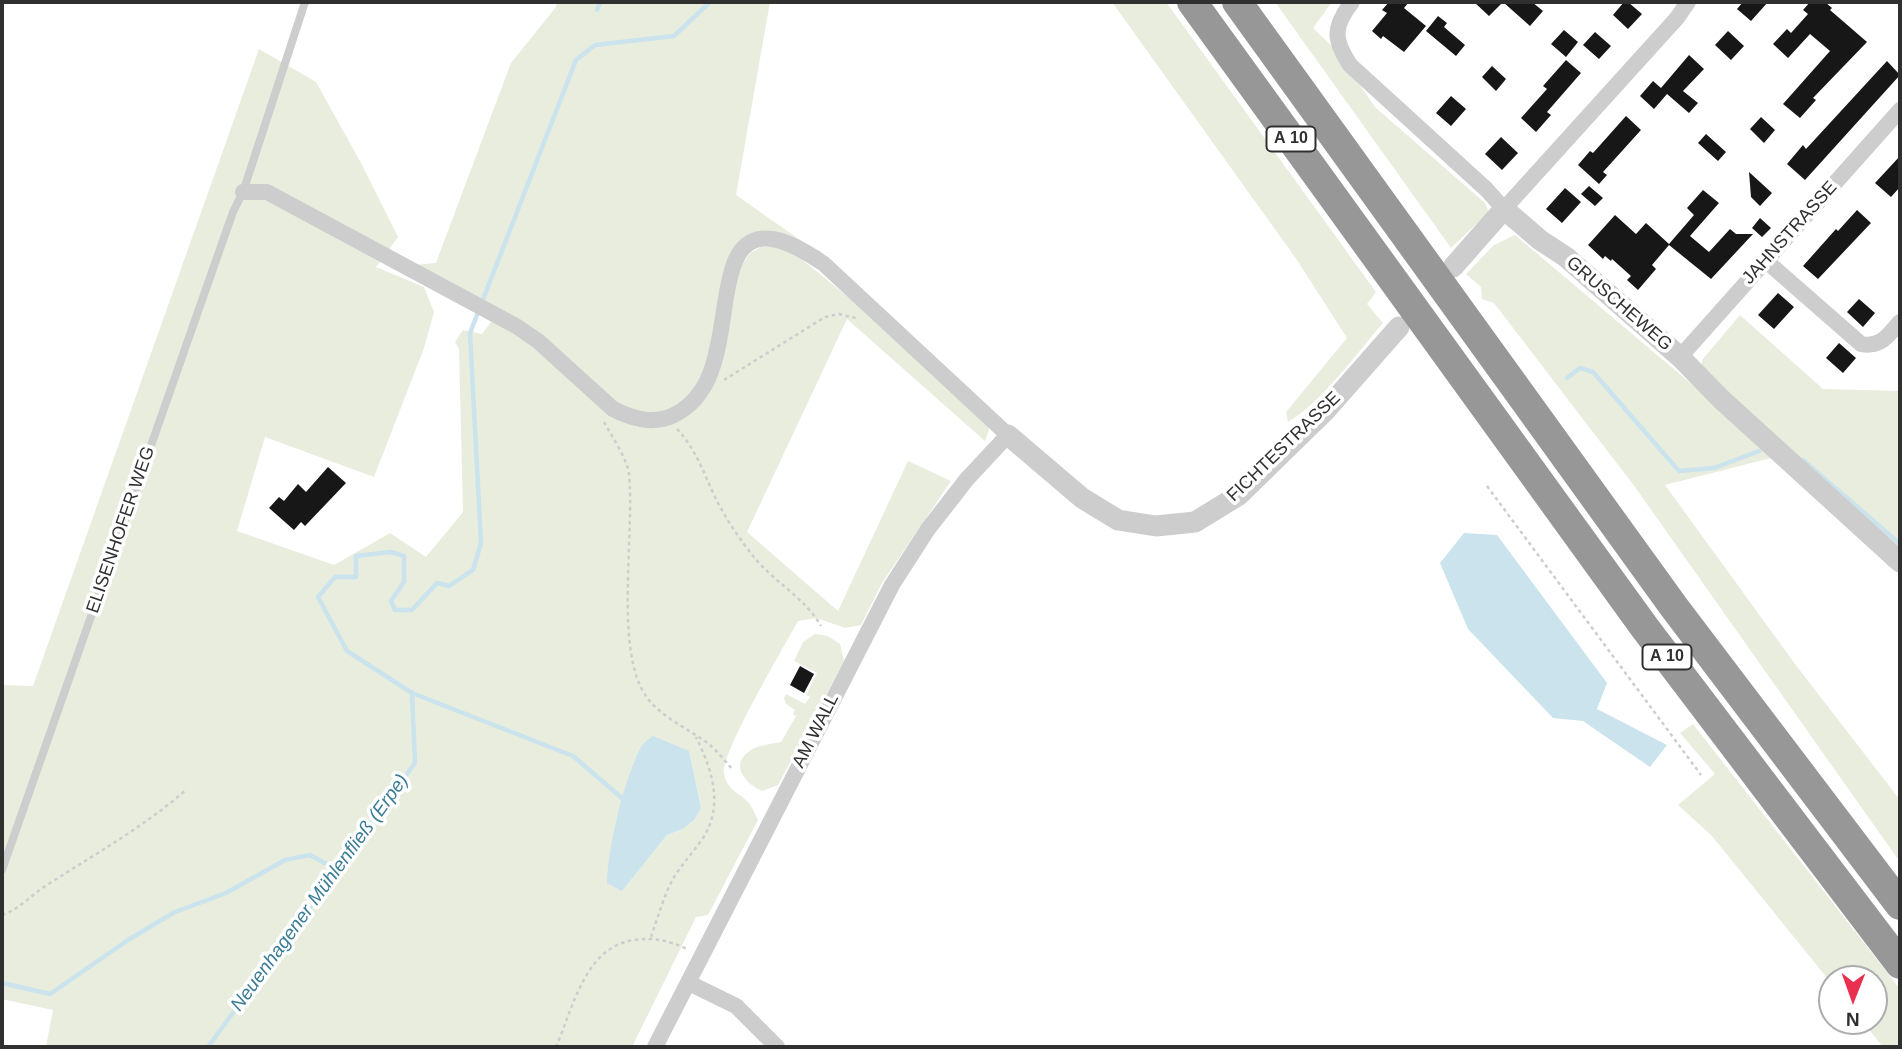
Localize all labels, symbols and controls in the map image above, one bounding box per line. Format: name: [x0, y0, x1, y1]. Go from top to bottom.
road number: A 10: [1266, 127, 1316, 152]
street label: JAHNSTRASSE: [1738, 177, 1842, 289]
street label: GRUSCHEWEG: [1562, 252, 1676, 356]
street label: FICHTESTRASSE: [1223, 387, 1345, 507]
street label: ELISENHOFER WEG: [82, 444, 160, 616]
road number: A 10: [1642, 644, 1692, 670]
street label: AM WALL: [788, 690, 844, 772]
water label: Neuenhagener Mühlenfließ (Erpe): [226, 770, 414, 1016]
north arrow: [1818, 965, 1888, 1035]
text: N: [1846, 1009, 1860, 1030]

